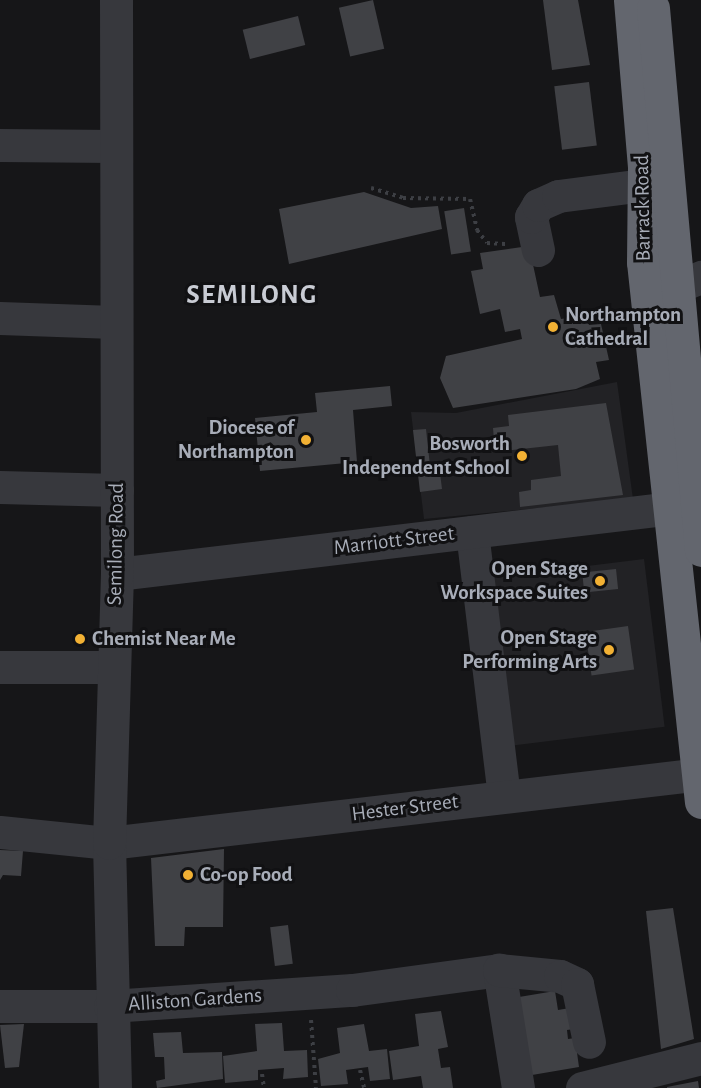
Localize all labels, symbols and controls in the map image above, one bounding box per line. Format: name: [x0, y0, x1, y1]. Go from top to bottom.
street label: Barrack Road: [629, 154, 657, 262]
district label: SEMILONG: [186, 279, 318, 311]
place label: Northampton Cathedral: [565, 302, 681, 352]
marker: Northampton Cathedral: [546, 320, 560, 334]
place label: Diocese of Northampton: [178, 415, 294, 465]
place label: Bosworth Independent School: [342, 431, 510, 481]
marker: Diocese of Northampton: [299, 433, 313, 447]
marker: Bosworth Independent School: [515, 449, 529, 463]
street label: Semilong Road: [102, 482, 130, 606]
street label: Marriott Street: [332, 521, 456, 561]
place label: Open Stage Workspace Suites: [440, 556, 588, 606]
marker: Open Stage Workspace Suites: [593, 574, 607, 588]
place label: Open Stage Performing Arts: [462, 625, 597, 675]
place label: Chemist Near Me: [92, 626, 236, 652]
marker: Chemist Near Me: [73, 632, 87, 646]
marker: Open Stage Performing Arts: [602, 643, 616, 657]
street label: Hester Street: [350, 789, 460, 827]
place label: Co-op Food: [200, 862, 293, 888]
marker: Co-op Food: [181, 868, 195, 882]
street label: Alliston Gardens: [127, 983, 263, 1017]

